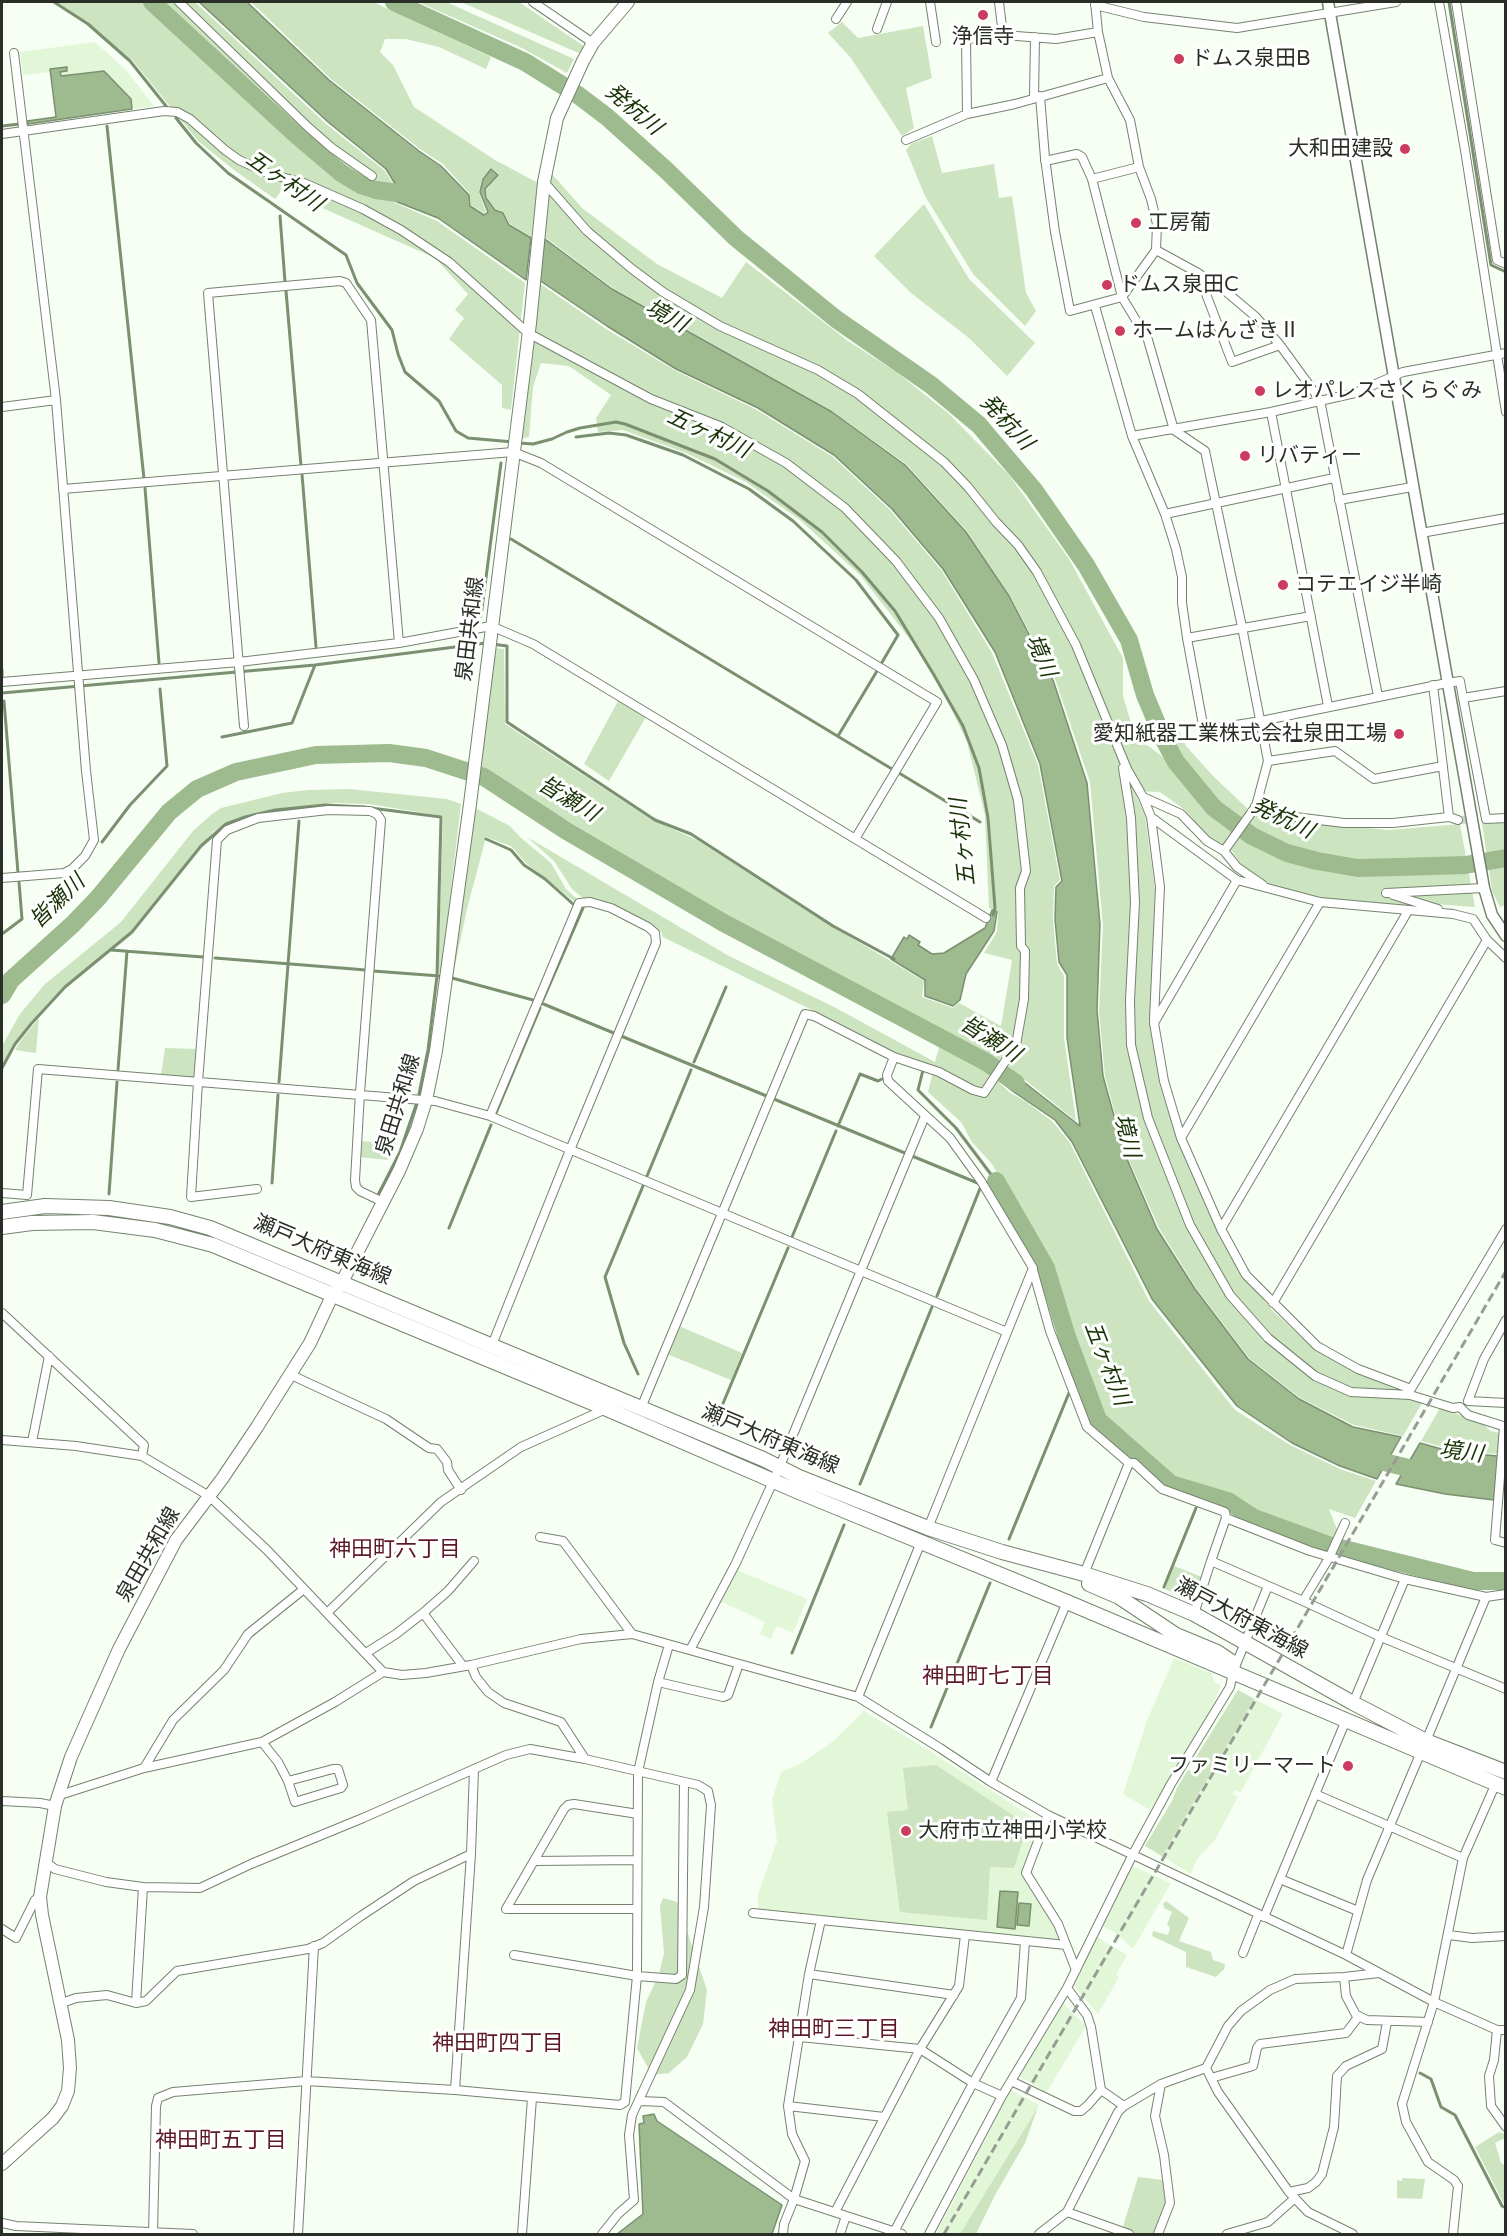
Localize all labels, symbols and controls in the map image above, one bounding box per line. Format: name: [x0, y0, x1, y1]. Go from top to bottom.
marker: 浄信寺: [976, 8, 990, 22]
place label: 浄信寺: [952, 24, 1014, 50]
place label: ドムス泉田B: [1191, 46, 1311, 72]
marker: ドムス泉田B: [1172, 52, 1186, 66]
water label: 発杭川: [599, 79, 667, 141]
place label: 大和田建設: [1288, 136, 1393, 162]
marker: 大和田建設: [1398, 142, 1412, 156]
water label: 五ヶ村川: [240, 146, 328, 218]
place label: 工房葡: [1148, 210, 1211, 236]
marker: 工房葡: [1129, 216, 1143, 230]
place label: ドムス泉田C: [1119, 272, 1239, 298]
marker: ドムス泉田C: [1100, 278, 1114, 292]
water label: 境川: [640, 295, 692, 339]
place label: ホームはんざきⅡ: [1132, 318, 1300, 344]
marker: ホームはんざきⅡ: [1113, 324, 1127, 338]
place label: レオパレスさくらぐみ: [1272, 378, 1482, 404]
marker: レオパレスさくらぐみ: [1253, 384, 1267, 398]
water label: 発杭川: [974, 390, 1038, 456]
water label: 五ヶ村川: [663, 403, 753, 465]
place label: リバティー: [1257, 443, 1362, 469]
marker: リバティー: [1238, 449, 1252, 463]
place label: コテエイジ半崎: [1295, 572, 1442, 598]
street label: 泉田共和線: [452, 575, 490, 683]
marker: コテエイジ半崎: [1276, 578, 1290, 592]
water label: 境川: [1019, 631, 1061, 681]
place label: 愛知紙器工業株式会社泉田工場: [1093, 721, 1387, 747]
marker: 愛知紙器工業株式会社泉田工場: [1392, 727, 1406, 741]
water label: 皆瀬川: [533, 772, 603, 828]
water label: 発杭川: [1247, 793, 1317, 845]
water label: 五ヶ村川: [946, 797, 982, 887]
water label: 皆瀬川: [25, 870, 91, 934]
water label: 皆瀬川: [955, 1011, 1025, 1069]
street label: 泉田共和線: [372, 1051, 426, 1159]
water label: 境川: [1108, 1111, 1144, 1161]
street label: 瀬戸大府東海線: [249, 1211, 395, 1291]
water label: 五ヶ村川: [1078, 1318, 1134, 1410]
street label: 瀬戸大府東海線: [697, 1400, 843, 1480]
water label: 境川: [1438, 1437, 1484, 1469]
street label: 泉田共和線: [112, 1503, 186, 1607]
district label: 神田町六丁目: [329, 1537, 461, 1563]
street label: 瀬戸大府東海線: [1170, 1573, 1312, 1665]
district label: 神田町七丁目: [922, 1664, 1054, 1690]
place label: ファミリーマート: [1168, 1753, 1336, 1779]
marker: ファミリーマート: [1341, 1759, 1355, 1773]
place label: 大府市立神田小学校: [918, 1818, 1107, 1844]
marker: 大府市立神田小学校: [899, 1824, 913, 1838]
district label: 神田町三丁目: [768, 2017, 900, 2043]
district label: 神田町四丁目: [432, 2031, 564, 2057]
district label: 神田町五丁目: [155, 2128, 287, 2154]

